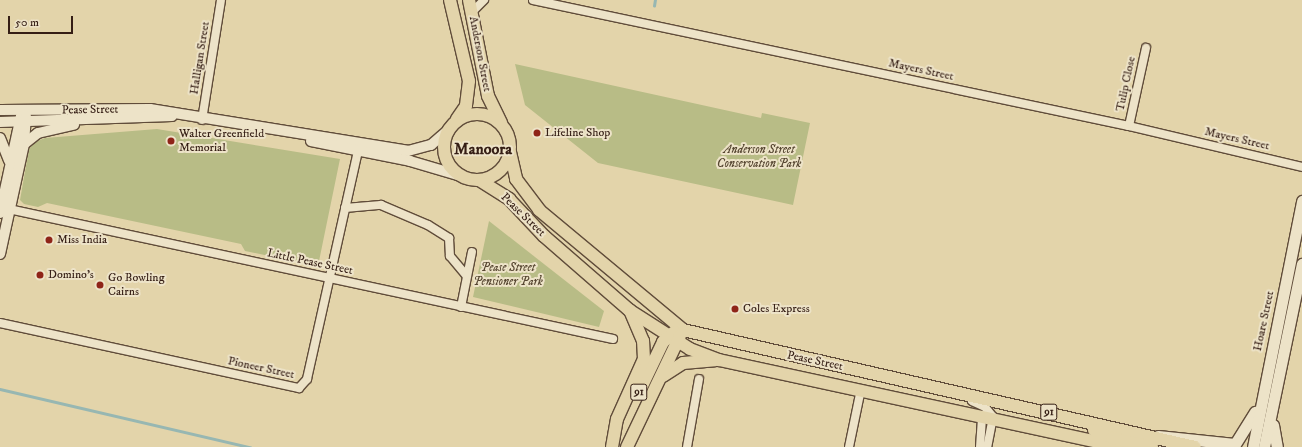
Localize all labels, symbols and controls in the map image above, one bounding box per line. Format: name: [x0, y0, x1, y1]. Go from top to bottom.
scale bar: [10, 8, 75, 34]
text: 50 m: [15, 15, 39, 30]
street label: Anderson Street: [466, 15, 494, 93]
street label: Halligan Street: [187, 21, 213, 95]
street label: Tulip Close: [1113, 55, 1139, 113]
street label: Mayers Street: [887, 56, 955, 84]
street label: Pease Street: [61, 102, 119, 118]
street label: Mayers Street: [1203, 125, 1271, 153]
place label: Lifeline Shop: [545, 126, 610, 140]
place label: Walter Greenfield Memorial: [179, 127, 264, 155]
marker: Lifeline Shop: [532, 128, 542, 138]
marker: Walter Greenfield Memorial: [166, 136, 176, 146]
district label: Manoora: [454, 139, 512, 159]
park label: Anderson Street Conservation Park: [717, 143, 801, 171]
street label: Pease Street: [498, 190, 548, 240]
place label: Miss India: [57, 233, 107, 247]
marker: Miss India: [44, 235, 54, 245]
street label: Little Pease Street: [266, 246, 354, 278]
park label: Pease Street Pensioner Park: [473, 261, 543, 289]
place label: Domino's: [48, 268, 94, 282]
marker: Domino's: [35, 270, 45, 280]
place label: Go Bowling Cairns: [108, 271, 164, 299]
marker: Go Bowling Cairns: [95, 280, 105, 290]
street label: Hoare Street: [1251, 290, 1277, 352]
place label: Coles Express: [743, 302, 810, 316]
marker: Coles Express: [730, 304, 740, 314]
street label: Pease Street: [786, 348, 844, 374]
street label: Pioneer Street: [226, 354, 296, 382]
road number: 91: [630, 383, 648, 401]
road number: 91: [1040, 403, 1058, 421]

